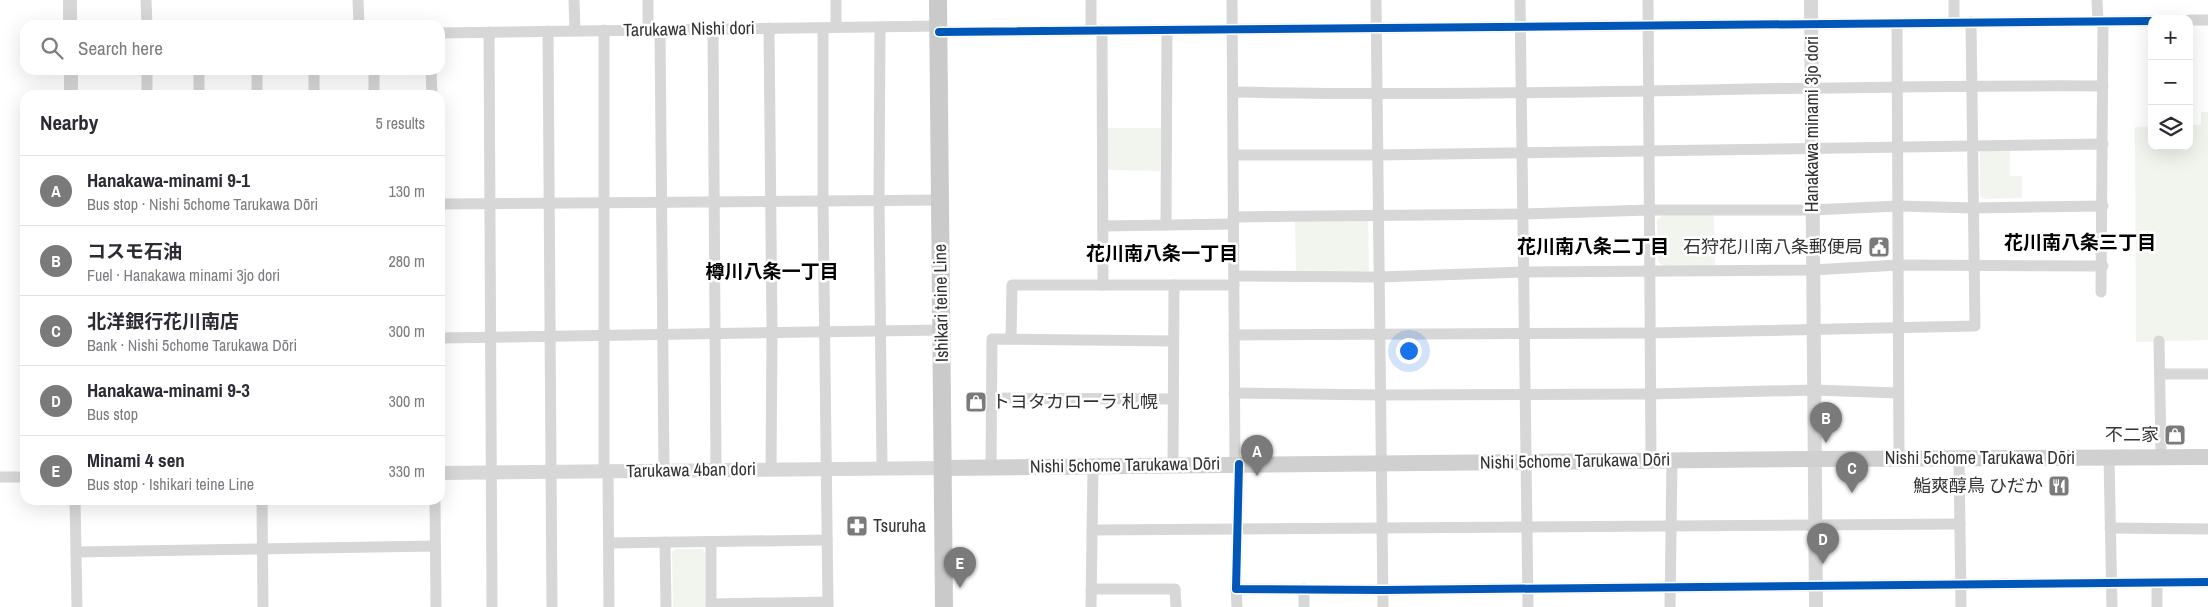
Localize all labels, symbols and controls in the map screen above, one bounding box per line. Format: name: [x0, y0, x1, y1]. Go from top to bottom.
street label: Tarukawa Nishi dori: [623, 15, 755, 42]
map controls: [2148, 15, 2193, 150]
button: +: [2148, 15, 2193, 60]
search box: [20, 20, 445, 75]
icon: search: [38, 34, 66, 62]
text: Search here: [78, 35, 163, 61]
street label: Hanakawa minami 3jo dori: [1799, 36, 1824, 212]
button: −: [2148, 60, 2193, 105]
button: layers: [2148, 105, 2193, 150]
text: Nearby: [40, 108, 98, 137]
text: 5 results: [375, 112, 425, 134]
text: Hanakawa-minami 9-1: [87, 167, 250, 193]
text: A: [51, 180, 61, 202]
text: 130 m: [389, 180, 425, 202]
text: Bus stop · Nishi 5chome Tarukawa Dōri: [87, 193, 318, 215]
district label: 花川南八条三丁目: [2004, 229, 2156, 255]
district label: 花川南八条二丁目: [1517, 233, 1669, 259]
place label: 石狩花川南八条郵便局: [1683, 234, 1863, 259]
public building icon: 石狩花川南八条郵便局: [1867, 235, 1891, 259]
text: コスモ石油: [87, 238, 182, 264]
district label: 花川南八条一丁目: [1086, 240, 1238, 266]
street label: Ishikari teine Line: [927, 244, 954, 362]
text: B: [51, 250, 61, 272]
text: 280 m: [389, 250, 425, 272]
district label: 樽川八条一丁目: [705, 258, 839, 284]
text: Fuel · Hanakawa minami 3jo dori: [87, 264, 280, 286]
text: 北洋銀行花川南店: [87, 308, 239, 334]
text: C: [51, 320, 61, 342]
text: 300 m: [389, 320, 425, 342]
text: Bank · Nishi 5chome Tarukawa Dōri: [87, 334, 297, 356]
your location: [1396, 338, 1422, 364]
text: Hanakawa-minami 9-3: [87, 377, 250, 403]
place label: トヨタカローラ 札幌: [992, 389, 1158, 414]
text: D: [51, 390, 61, 412]
text: 300 m: [389, 390, 425, 412]
shop icon: トヨタカローラ 札幌: [964, 390, 988, 414]
pin: B: [1810, 402, 1842, 443]
text: Bus stop: [87, 403, 138, 425]
place label: 不二家: [2105, 422, 2159, 447]
shop icon: 不二家: [2163, 423, 2187, 447]
pin: A: [1241, 435, 1273, 476]
street label: Nishi 5chome Tarukawa Dōri: [1885, 445, 2075, 470]
street label: Nishi 5chome Tarukawa Dōri: [1480, 446, 1670, 475]
text: Minami 4 sen: [87, 447, 185, 473]
street label: Nishi 5chome Tarukawa Dōri: [1030, 450, 1220, 479]
pin: C: [1836, 452, 1868, 493]
street label: Tarukawa 4ban dori: [626, 456, 756, 483]
text: E: [52, 460, 60, 482]
text: 330 m: [389, 460, 425, 482]
text: Bus stop · Ishikari teine Line: [87, 473, 254, 495]
place label: 鮨爽醇鳥 ひだか: [1913, 473, 2043, 498]
restaurant icon: 鮨爽醇鳥 ひだか: [2047, 474, 2071, 498]
place label: Tsuruha: [873, 513, 926, 538]
pharmacy icon: Tsuruha: [845, 514, 869, 538]
pin: D: [1807, 523, 1839, 564]
pin: E: [944, 547, 976, 588]

